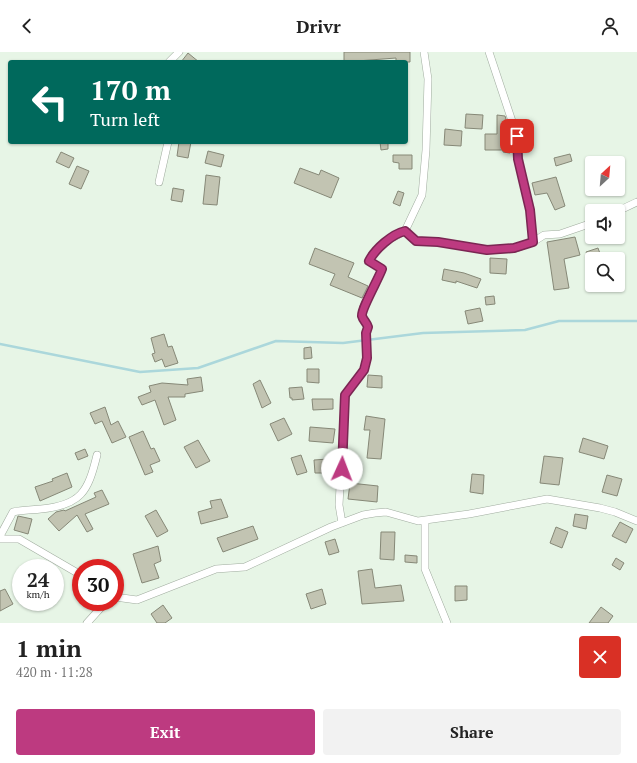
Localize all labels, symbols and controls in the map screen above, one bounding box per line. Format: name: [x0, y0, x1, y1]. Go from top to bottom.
text: Drivr: [296, 14, 341, 38]
icon: back: [16, 15, 38, 37]
icon: person: [599, 15, 621, 37]
text: 170 m: [90, 71, 171, 108]
icon: left: [24, 76, 76, 128]
text: Turn left: [90, 107, 160, 131]
pin: [500, 119, 534, 153]
icon: arrive: [506, 125, 528, 147]
north arrow: [585, 156, 625, 196]
map controls: [585, 156, 625, 292]
button: sound: [585, 204, 625, 244]
button: search: [585, 252, 625, 292]
position arrow: [321, 448, 363, 490]
speed limit sign: 30: [72, 559, 124, 611]
text: 24: [27, 566, 49, 593]
text: km/h: [26, 588, 50, 601]
text: 1 min: [16, 632, 82, 664]
button: close: [579, 636, 621, 678]
text: 420 m · 11:28: [16, 663, 93, 681]
button: Exit: [16, 709, 315, 755]
button: Share: [323, 709, 621, 755]

